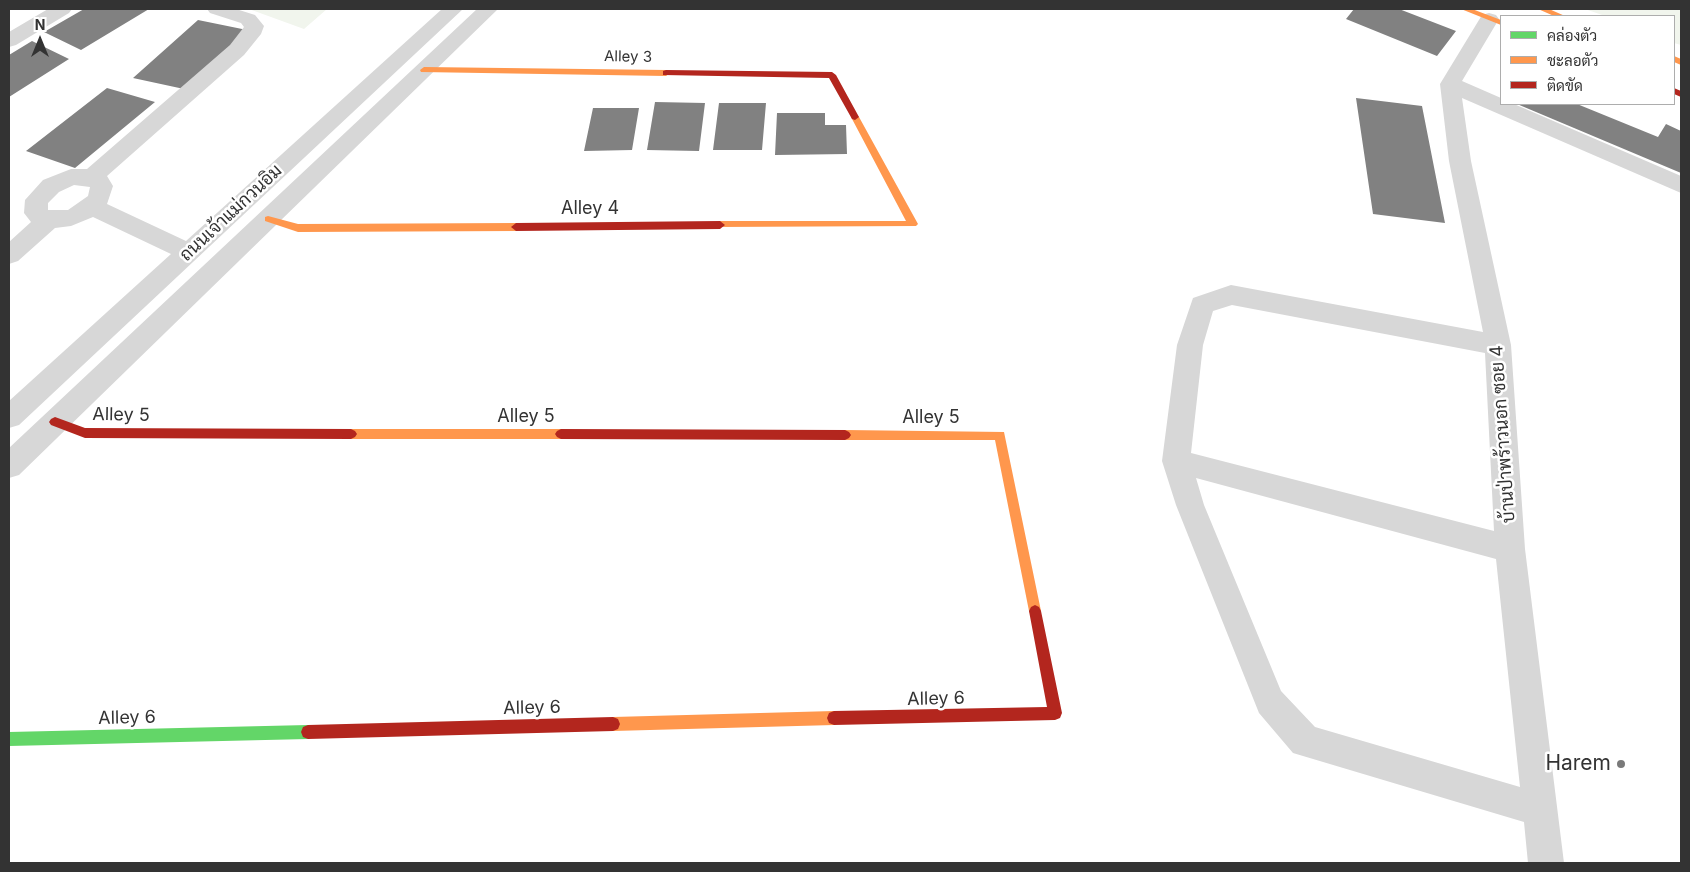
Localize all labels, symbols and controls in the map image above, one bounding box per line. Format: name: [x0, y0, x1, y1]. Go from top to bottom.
north arrow: [15, 15, 65, 65]
legend: [1500, 15, 1675, 105]
text: N: [35, 16, 45, 33]
text: คล่องตัว: [1547, 26, 1597, 45]
street label: Alley 3: [604, 48, 652, 66]
text: ชะลอตัว: [1547, 51, 1598, 70]
text: ติดขัด: [1547, 76, 1583, 95]
street label: ถนนเจ้าแม่กวนอิม: [175, 160, 287, 266]
street label: Alley 4: [561, 198, 619, 220]
street label: บ้านป่าพร้าวนอก ซอย 4: [1486, 344, 1520, 524]
street label: Alley 5: [92, 404, 150, 426]
street label: Alley 5: [497, 406, 555, 428]
street label: Alley 5: [902, 407, 960, 429]
street label: Alley 6: [907, 688, 965, 710]
street label: Alley 6: [503, 697, 561, 719]
street label: Alley 6: [98, 707, 156, 729]
place label: Harem: [1545, 751, 1611, 777]
marker: Harem: [1615, 758, 1627, 770]

